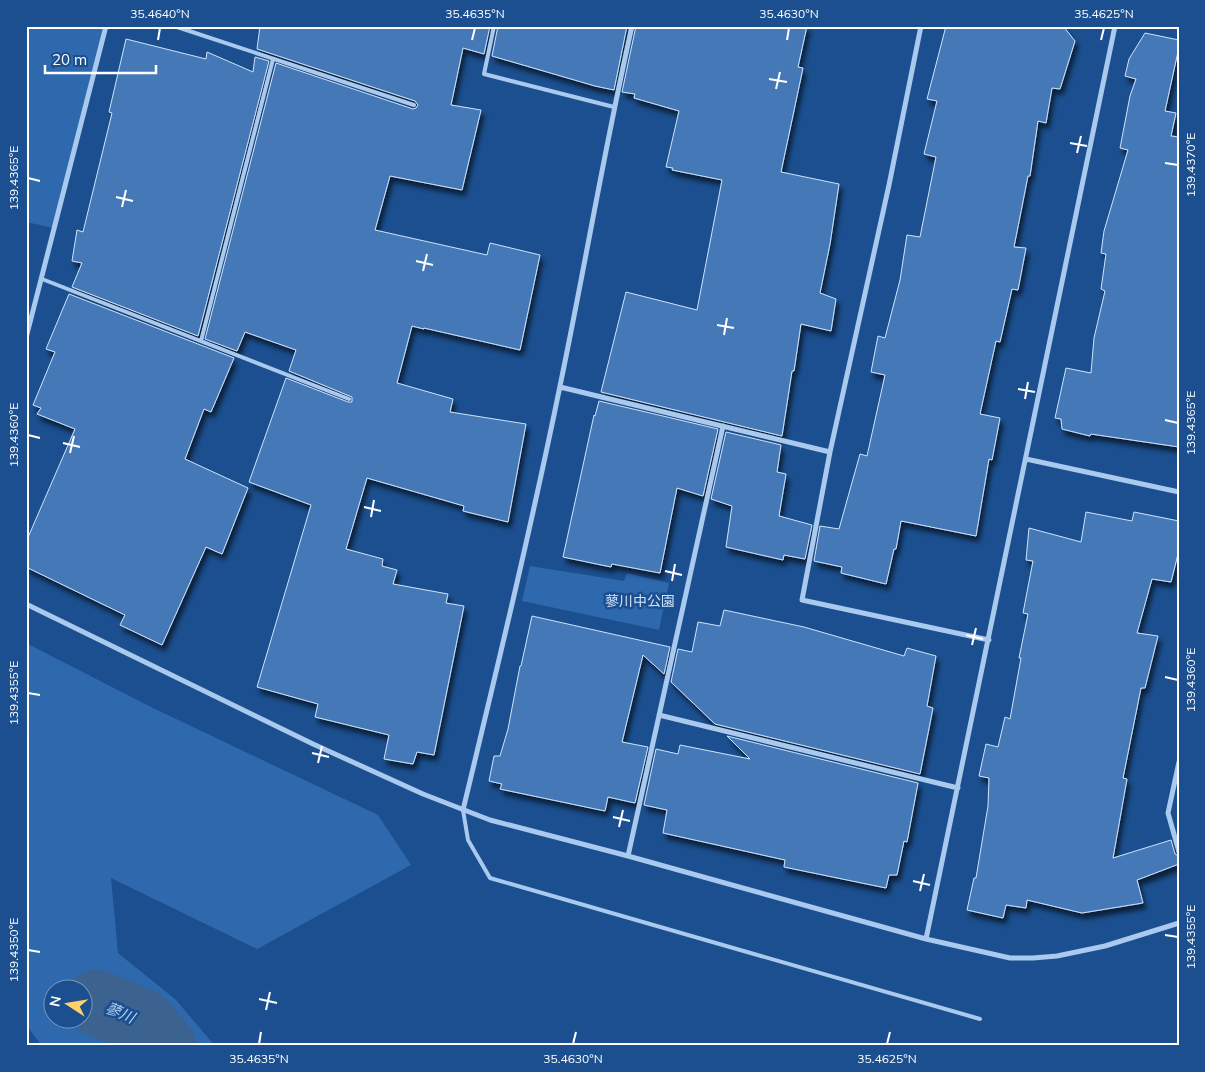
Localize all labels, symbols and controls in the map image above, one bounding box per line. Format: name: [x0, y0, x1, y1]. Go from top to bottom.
text: 35.4640°N: [130, 6, 190, 21]
text: 35.4635°N: [445, 6, 505, 21]
text: 35.4630°N: [759, 6, 819, 21]
text: 35.4625°N: [1074, 6, 1134, 21]
scale bar: [45, 42, 156, 74]
text: 20 m: [52, 50, 87, 69]
text: 139.4370°E: [1183, 133, 1198, 197]
text: 139.4365°E: [6, 146, 21, 210]
text: 139.4365°E: [1183, 391, 1198, 455]
text: 139.4360°E: [6, 403, 21, 467]
park label: 蓼川中公園: [605, 592, 675, 610]
text: 139.4360°E: [1183, 648, 1198, 712]
text: 139.4355°E: [6, 661, 21, 725]
text: 139.4355°E: [1183, 905, 1198, 969]
text: 139.4350°E: [6, 918, 21, 982]
north arrow: [42, 980, 92, 1030]
text: N: [45, 994, 65, 1008]
water label: 蓼川: [103, 998, 140, 1028]
text: 35.4635°N: [229, 1051, 289, 1066]
text: 35.4630°N: [543, 1051, 603, 1066]
text: 35.4625°N: [857, 1051, 917, 1066]

